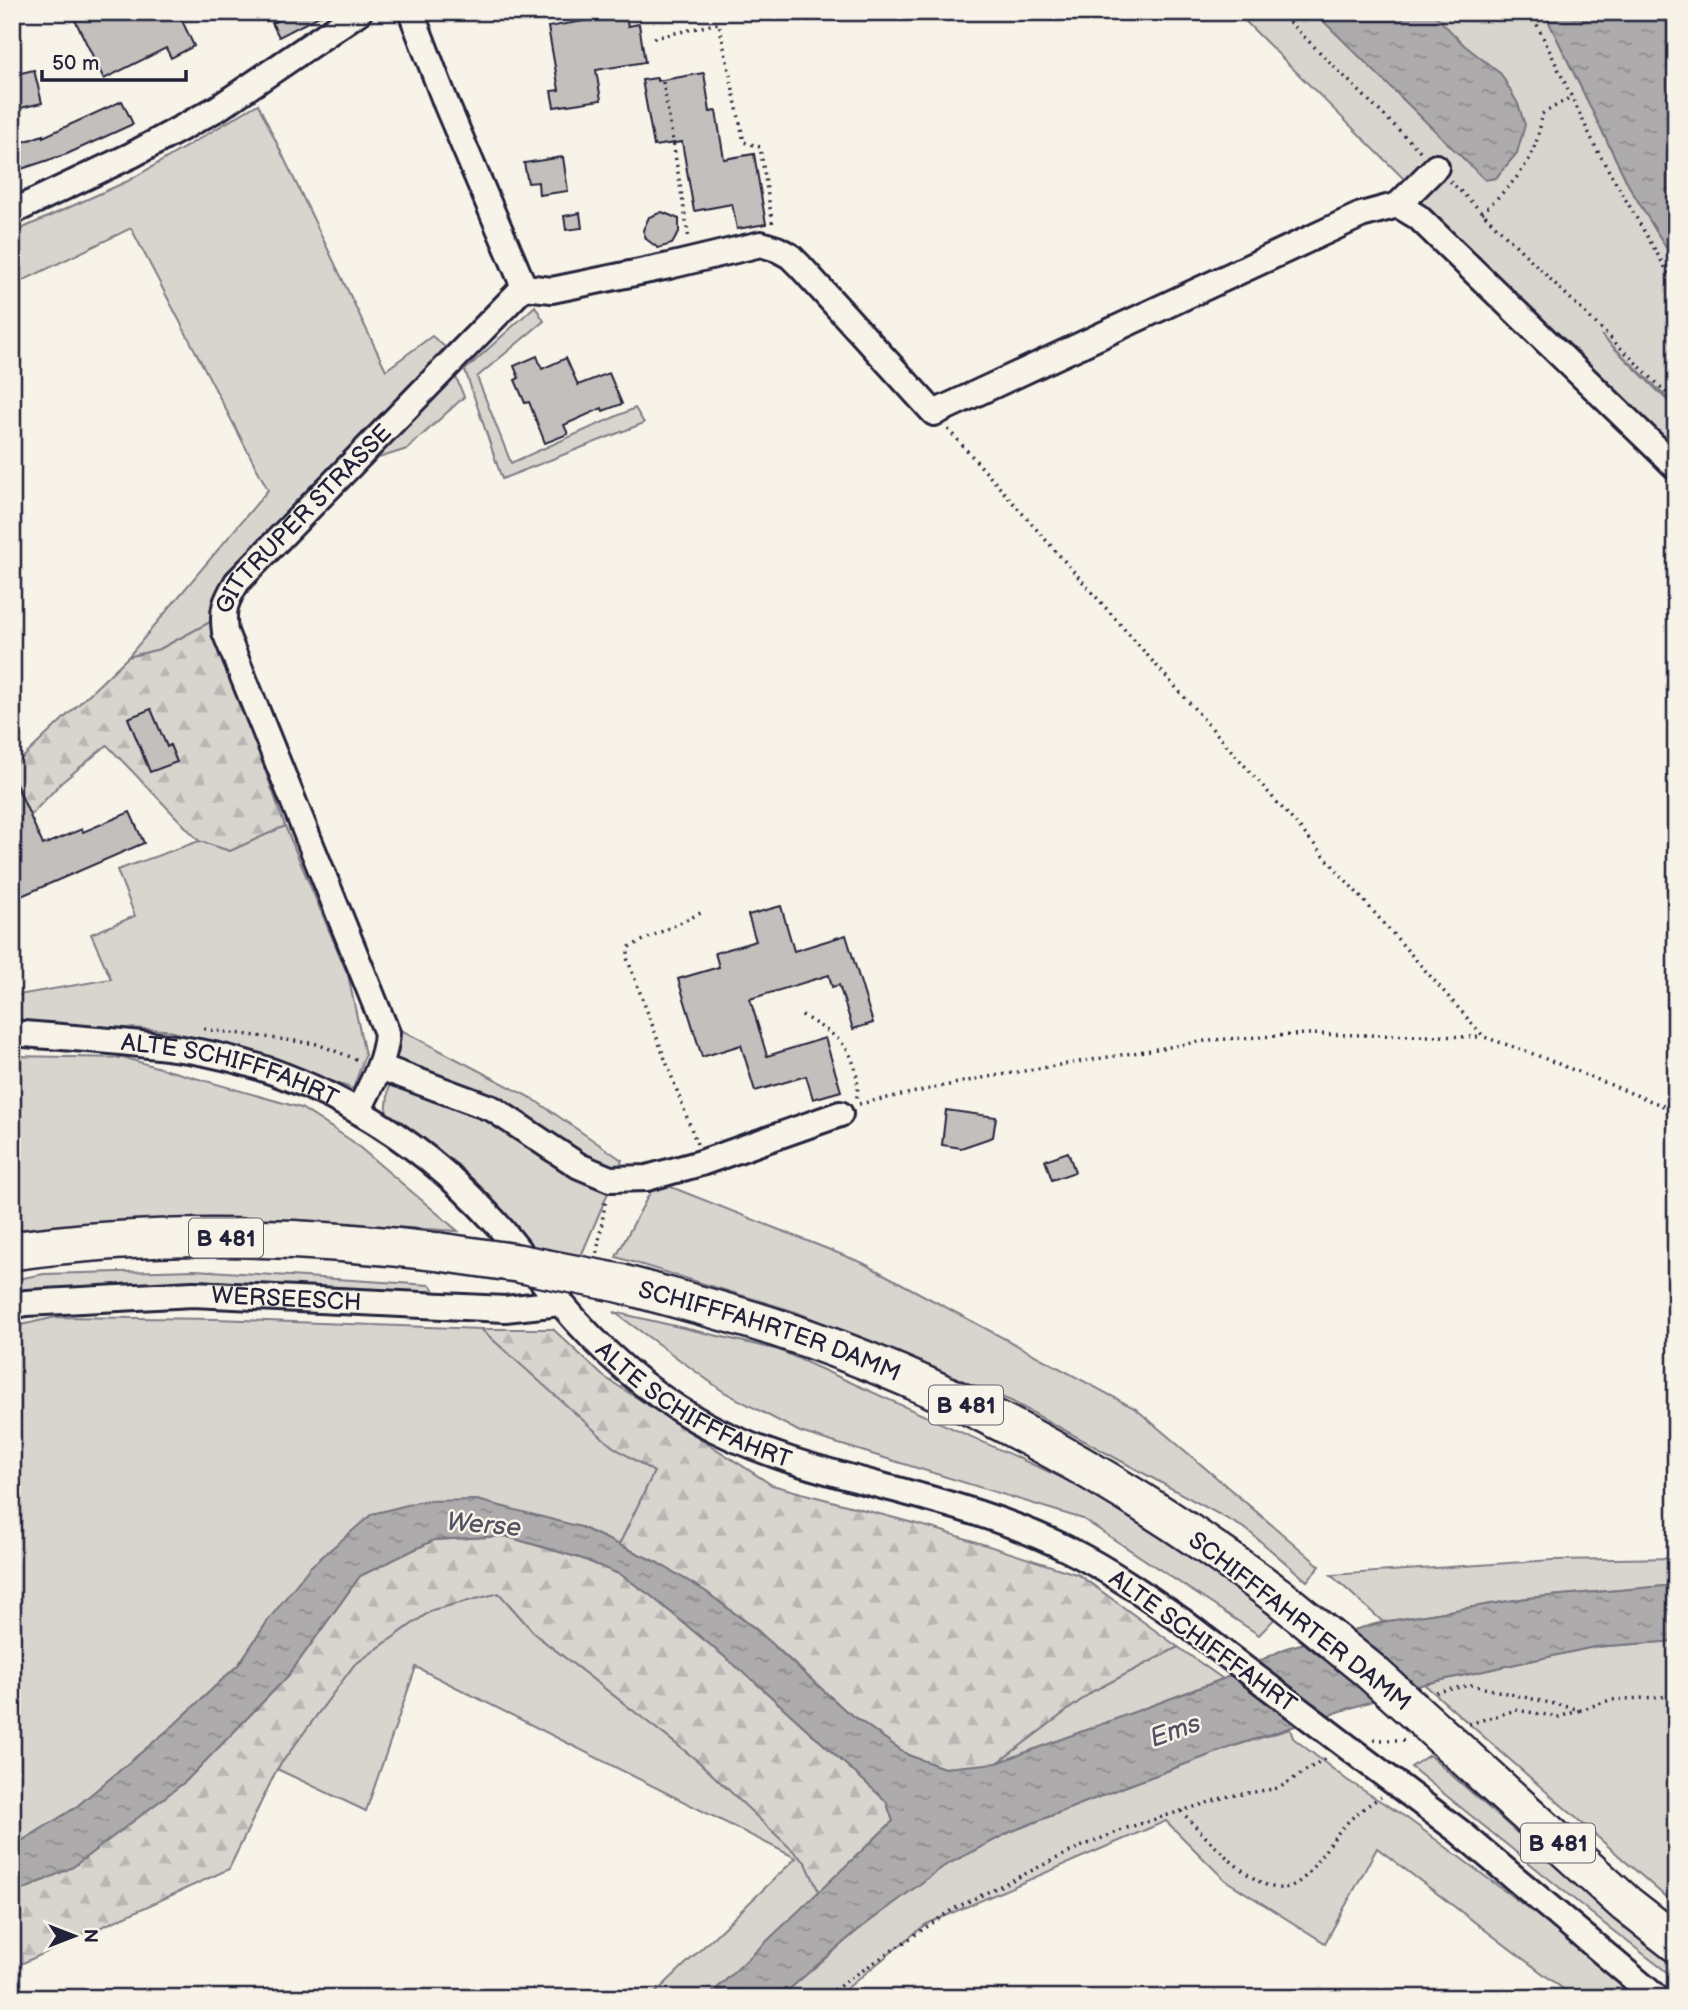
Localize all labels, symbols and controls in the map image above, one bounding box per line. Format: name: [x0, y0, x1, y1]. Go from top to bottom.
scale bar: [42, 38, 186, 82]
text: 50 m: [52, 51, 99, 76]
street label: GITTRUPER STRASSE: [210, 418, 398, 617]
street label: ALTE SCHIFFFAHRT: [120, 1028, 344, 1113]
road number: B 481: [189, 1218, 263, 1258]
street label: SCHIFFFAHRTER DAMM: [635, 1275, 905, 1388]
street label: WERSEESCH: [211, 1281, 362, 1317]
street label: ALTE SCHIFFFAHRT: [589, 1336, 796, 1475]
road number: B 481: [929, 1386, 1003, 1424]
water label: Werse: [445, 1507, 523, 1544]
street label: SCHIFFFAHRTER DAMM: [1183, 1526, 1417, 1717]
street label: ALTE SCHIFFFAHRT: [1103, 1564, 1303, 1720]
water label: Ems: [1146, 1708, 1205, 1754]
road number: B 481: [1521, 1824, 1595, 1862]
north arrow: [38, 1902, 108, 1972]
text: N: [78, 1929, 101, 1943]

